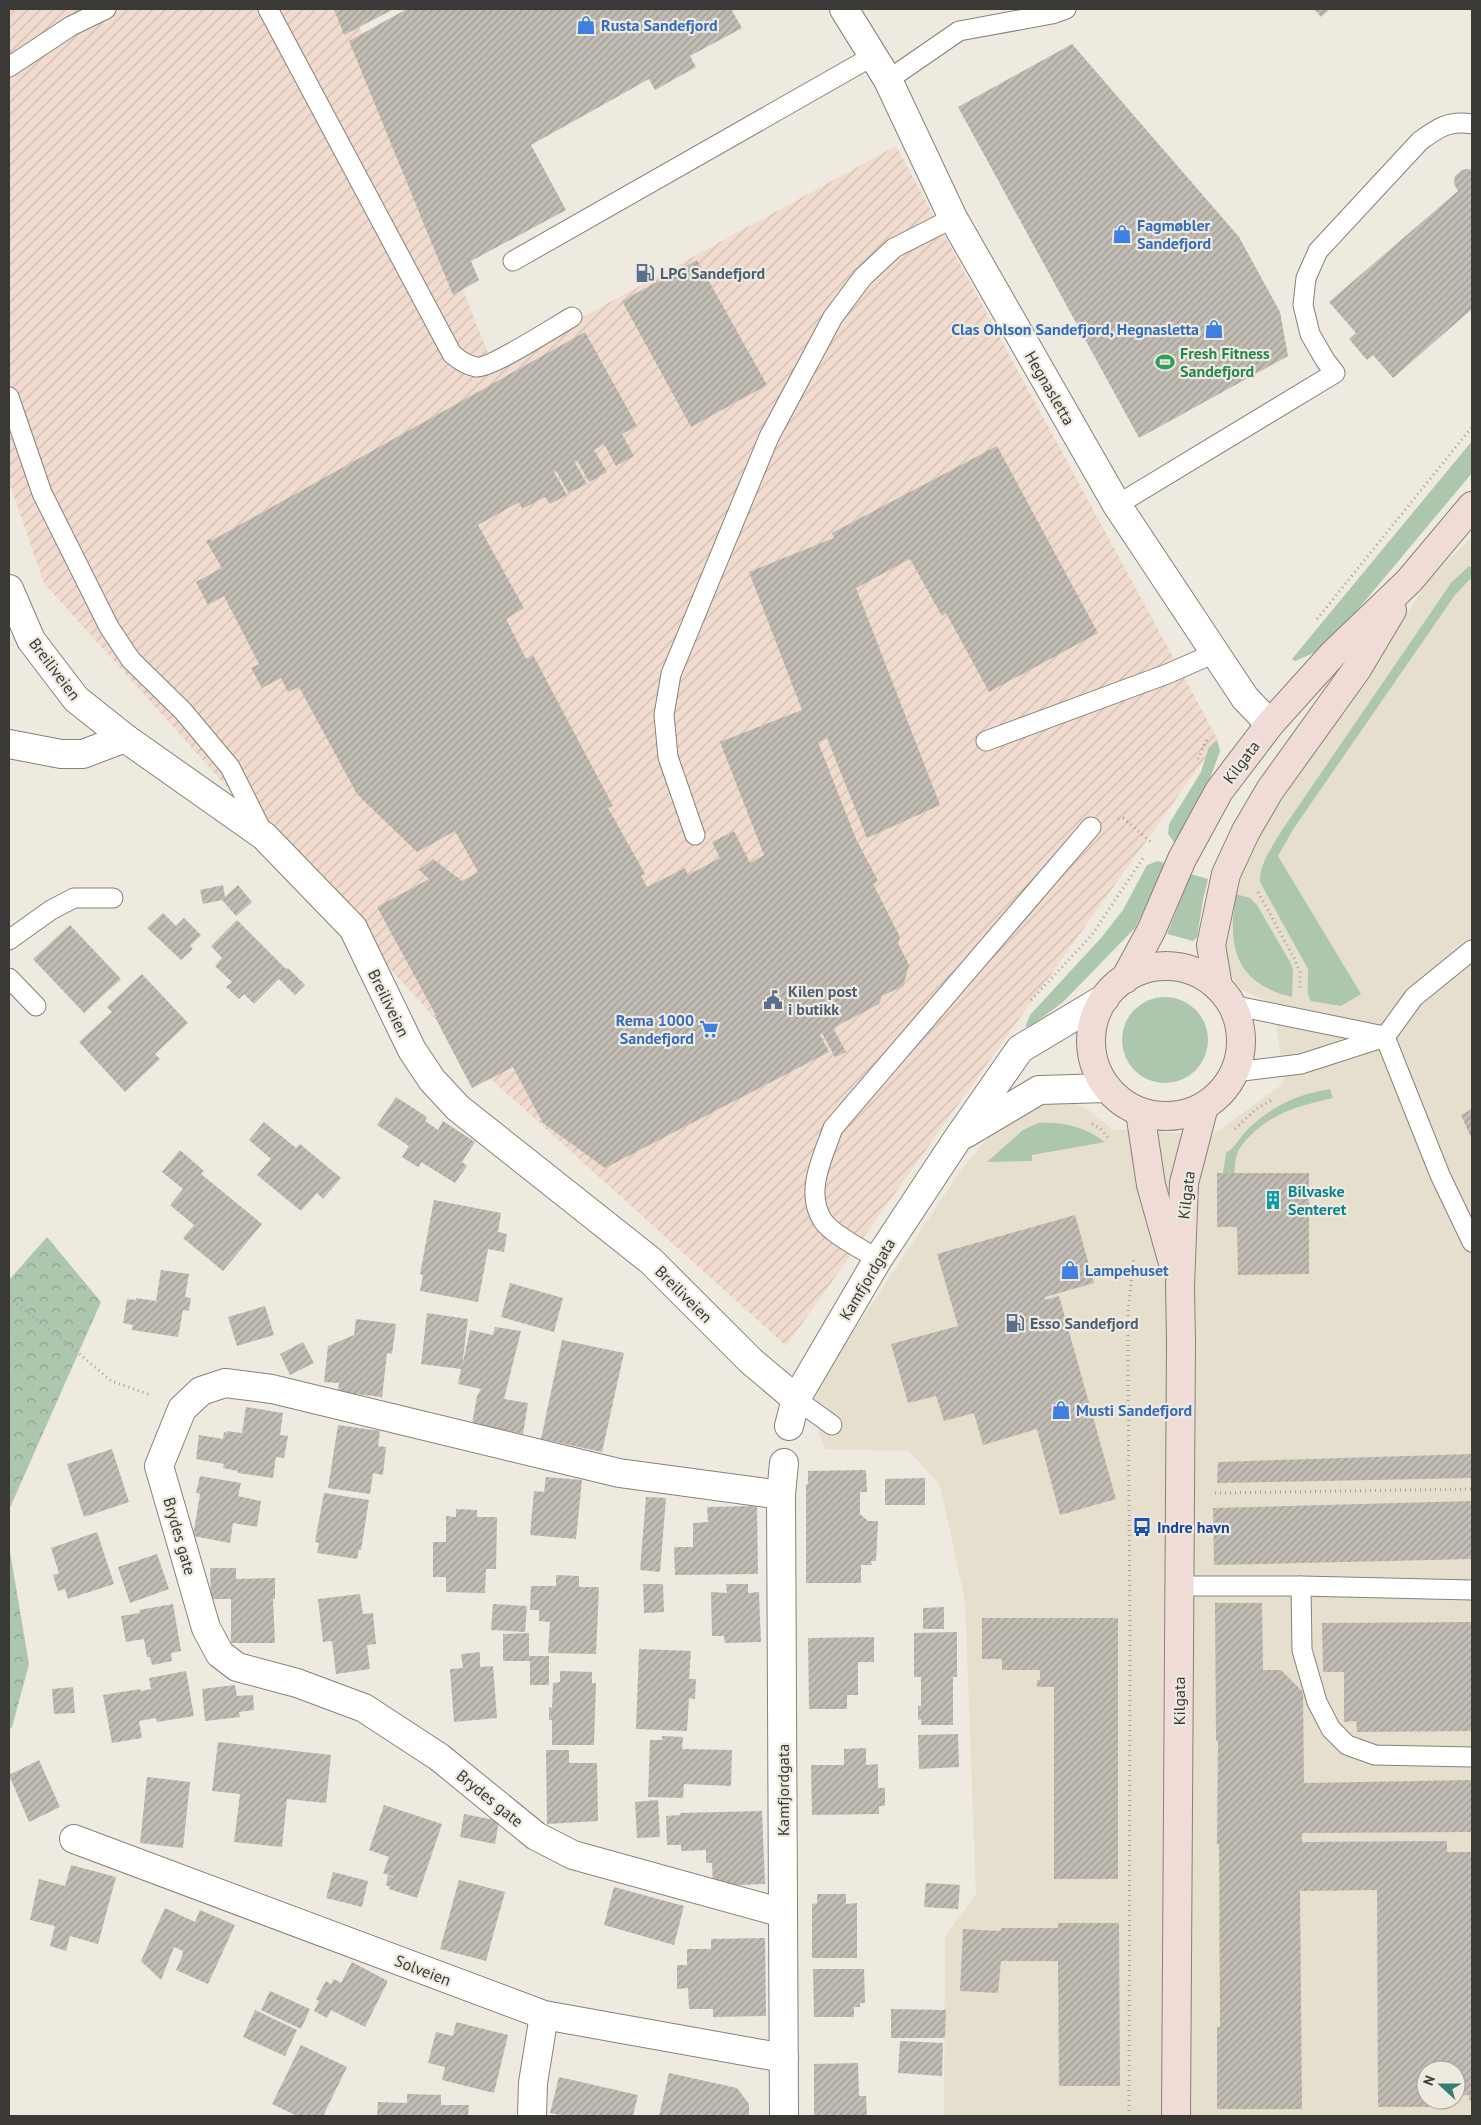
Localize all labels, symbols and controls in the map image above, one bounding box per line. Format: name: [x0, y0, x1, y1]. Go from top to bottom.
shop icon: Rusta Sandefjord: [575, 14, 597, 36]
place label: Rusta Sandefjord: [601, 15, 718, 35]
place label: Fagmøbler Sandefjord: [1137, 215, 1211, 253]
shop icon: Fagmøbler Sandefjord: [1111, 223, 1133, 245]
fuel station icon: LPG Sandefjord: [634, 262, 656, 284]
place label: LPG Sandefjord: [660, 263, 765, 283]
shop icon: Clas Ohlson Sandefjord, Hegnasletta: [1203, 318, 1225, 340]
place label: Clas Ohlson Sandefjord, Hegnasletta: [951, 319, 1199, 339]
place label: Fresh Fitness Sandefjord: [1180, 343, 1270, 381]
street label: Hegnasletta: [1021, 347, 1079, 429]
sports icon: Fresh Fitness Sandefjord: [1154, 351, 1176, 373]
street label: Breiliveien: [25, 634, 85, 704]
street label: Kilgata: [1218, 737, 1264, 787]
street label: Breiliveien: [364, 966, 414, 1040]
place label: Kilen post i butikk: [788, 981, 858, 1019]
public building icon: Kilen post i butikk: [762, 989, 784, 1011]
place label: Rema 1000 Sandefjord: [616, 1010, 694, 1048]
supermarket icon: Rema 1000 Sandefjord: [698, 1018, 720, 1040]
street label: Kilgata: [1173, 1170, 1199, 1220]
place label: Bilvaske Senteret: [1288, 1181, 1347, 1219]
building icon: Bilvaske Senteret: [1262, 1189, 1284, 1211]
street label: Kamfjordgata: [835, 1234, 899, 1324]
shop icon: Lampehuset: [1059, 1259, 1081, 1281]
place label: Lampehuset: [1085, 1260, 1169, 1280]
street label: Breiliveien: [651, 1261, 717, 1327]
fuel station icon: Esso Sandefjord: [1004, 1312, 1026, 1334]
place label: Esso Sandefjord: [1030, 1313, 1139, 1333]
shop icon: Musti Sandefjord: [1050, 1399, 1072, 1421]
place label: Musti Sandefjord: [1076, 1400, 1192, 1420]
street label: Brydes gate: [159, 1495, 201, 1577]
bus stop icon: Indre havn: [1131, 1516, 1153, 1538]
place label: Indre havn: [1157, 1517, 1230, 1537]
street label: Kilgata: [1169, 1677, 1189, 1725]
street label: Kamfjordgata: [773, 1744, 793, 1836]
street label: Brydes gate: [453, 1765, 527, 1831]
street label: Solveien: [392, 1950, 454, 1990]
north arrow: [1416, 2060, 1466, 2110]
text: N: [1419, 2073, 1439, 2088]

